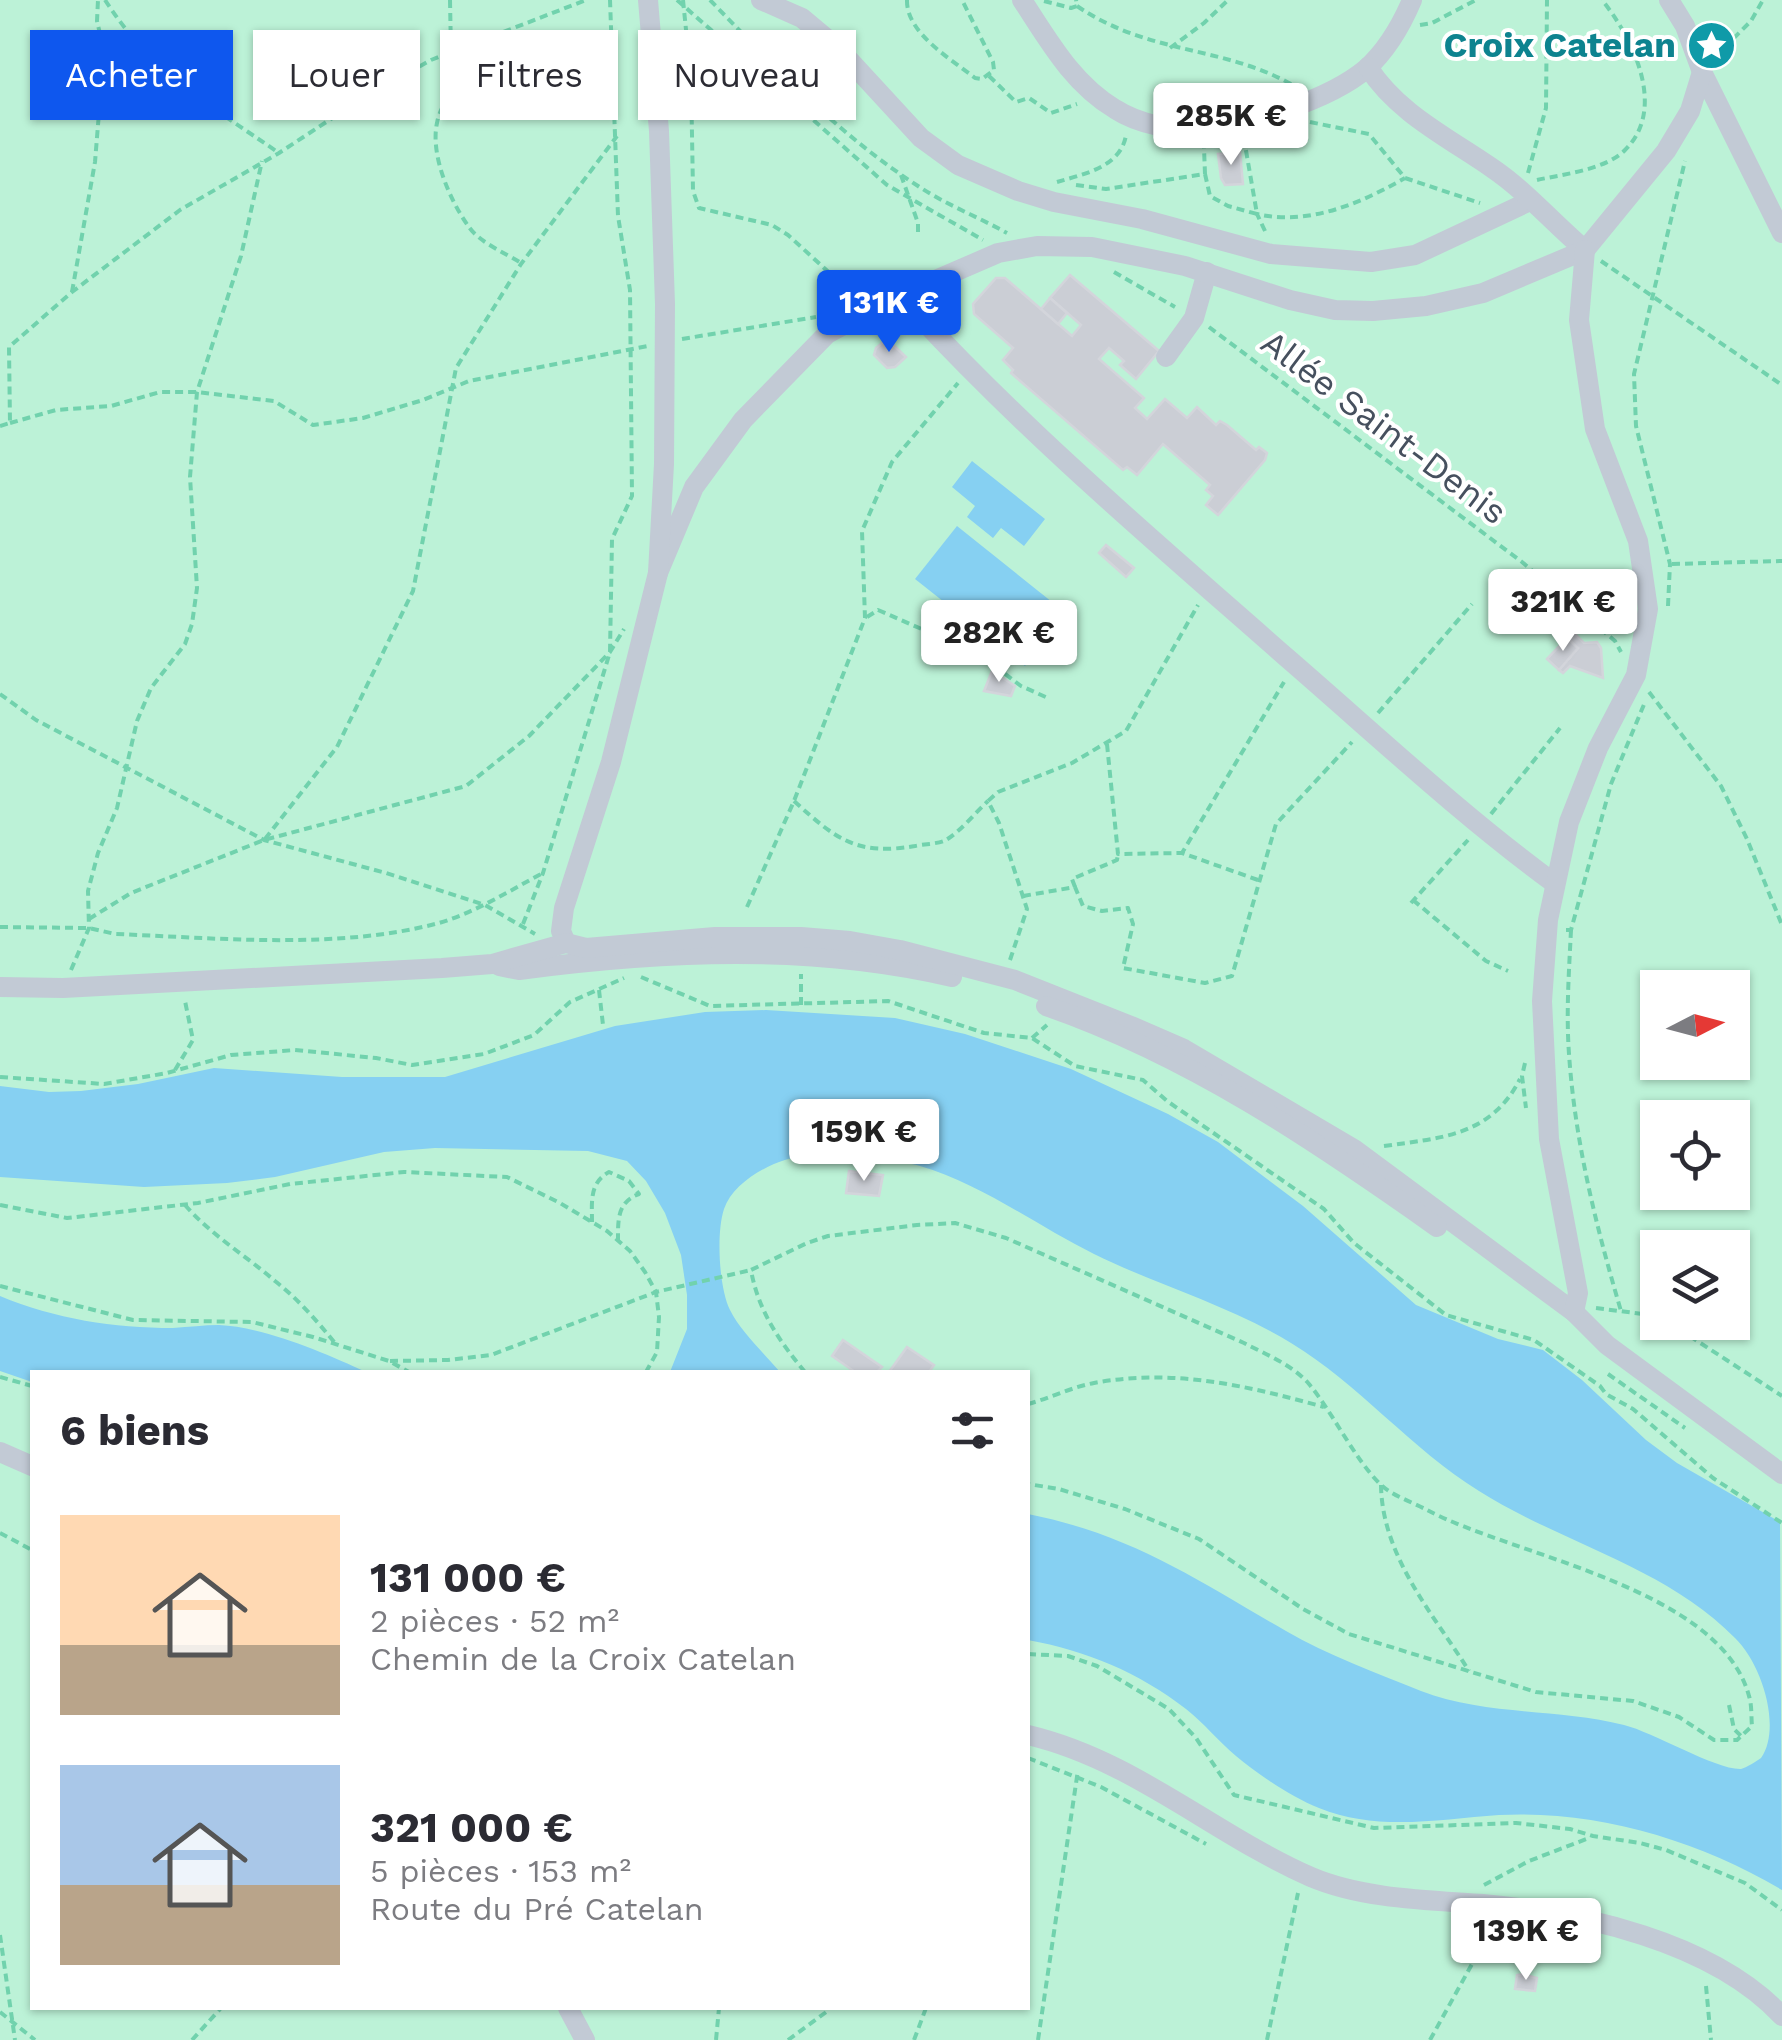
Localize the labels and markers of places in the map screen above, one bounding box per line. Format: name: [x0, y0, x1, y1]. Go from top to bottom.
place icon: Croix Catelan: [1685, 19, 1737, 71]
place label: Croix Catelan: [1444, 24, 1676, 66]
pin: 285K €: [1150, 83, 1312, 168]
pin: 131K €: [808, 270, 970, 355]
pin: 321K €: [1482, 569, 1644, 654]
pin: 282K €: [918, 600, 1080, 685]
pin: 159K €: [783, 1099, 945, 1184]
pin: 139K €: [1445, 1898, 1607, 1983]

